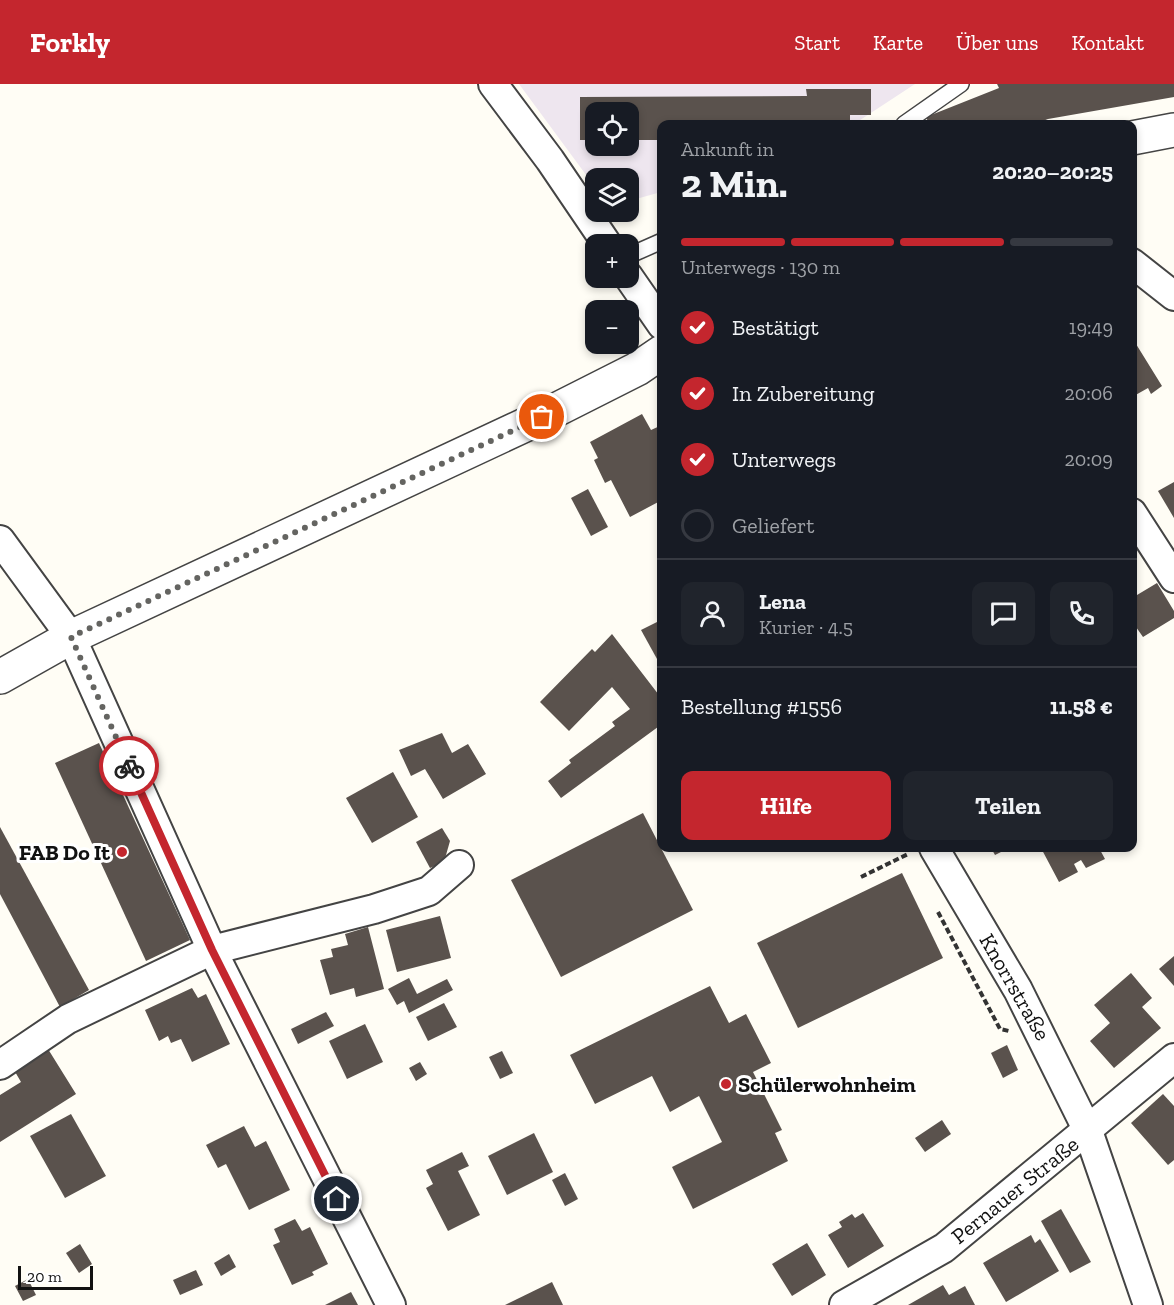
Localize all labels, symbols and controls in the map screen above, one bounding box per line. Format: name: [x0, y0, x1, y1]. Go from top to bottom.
text: Forkly: [30, 26, 110, 59]
text: Start: [794, 30, 840, 55]
text: Karte: [873, 30, 923, 55]
text: Über uns: [956, 30, 1038, 55]
text: Kontakt: [1071, 30, 1144, 55]
map controls: [585, 102, 639, 354]
button: locate: [585, 102, 639, 156]
text: Ankunft in: [681, 137, 774, 161]
text: 20:20–20:25: [992, 158, 1113, 185]
text: 2 Min.: [681, 160, 788, 207]
button: layers: [585, 168, 639, 222]
button: +: [585, 234, 639, 288]
text: Unterwegs · 130 m: [681, 255, 840, 279]
button: −: [585, 300, 639, 354]
icon: check: [681, 311, 714, 344]
text: Bestätigt: [732, 314, 819, 341]
text: 19:49: [1069, 315, 1113, 339]
icon: check: [681, 377, 714, 410]
text: In Zubereitung: [732, 380, 875, 407]
text: 20:06: [1065, 381, 1113, 405]
pin: [516, 391, 567, 442]
icon: bag: [525, 400, 558, 433]
icon: check: [681, 443, 714, 476]
text: Unterwegs: [732, 446, 836, 473]
text: 20:09: [1065, 447, 1113, 471]
text: Geliefert: [732, 512, 815, 539]
button: person: [681, 582, 744, 645]
button: chat: [972, 582, 1035, 645]
button: phone: [1050, 582, 1113, 645]
text: Lena: [759, 588, 806, 615]
text: Kurier · 4.5: [759, 615, 853, 639]
text: Bestellung #1556: [681, 693, 842, 720]
text: 11.58 €: [1050, 693, 1113, 720]
courier: [99, 736, 159, 796]
icon: bike: [113, 750, 146, 783]
button: Hilfe: [681, 771, 891, 840]
button: Teilen: [903, 771, 1113, 840]
place label: FAB Do It: [19, 839, 110, 866]
marker: FAB Do It: [115, 845, 129, 859]
street label: Knorrstraße: [974, 929, 1056, 1045]
place label: Schülerwohnheim: [738, 1071, 917, 1098]
marker: Schülerwohnheim: [719, 1077, 733, 1091]
street label: Pernauer Straße: [946, 1130, 1084, 1250]
pin: [311, 1173, 362, 1224]
icon: home: [320, 1182, 353, 1215]
scale bar: [18, 1263, 93, 1290]
text: 20 m: [27, 1267, 62, 1286]

